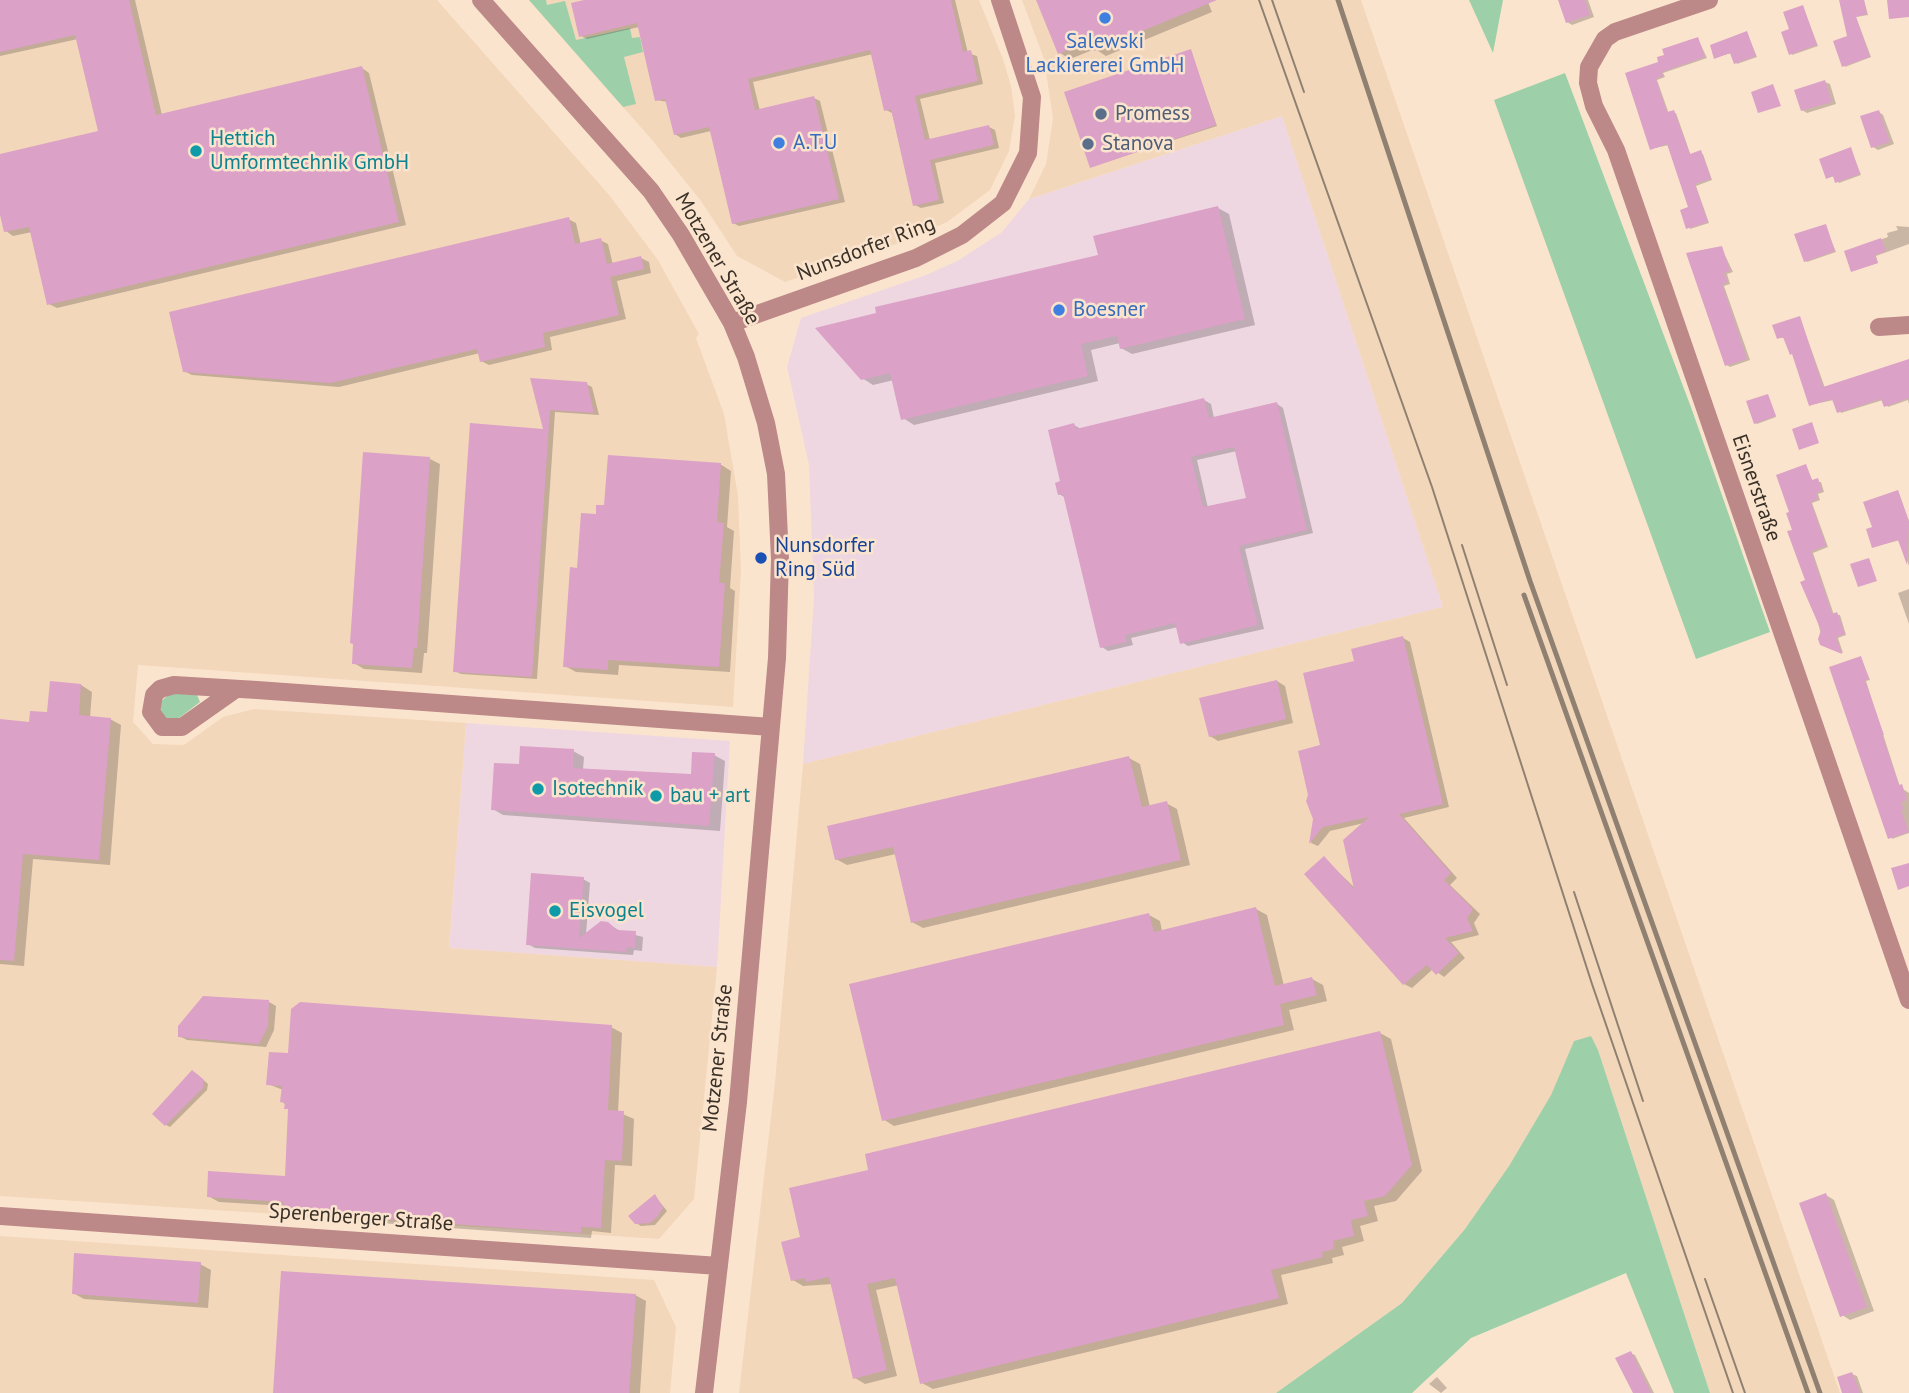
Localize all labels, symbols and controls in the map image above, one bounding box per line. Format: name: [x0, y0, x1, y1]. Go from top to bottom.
marker: Salewski Lackiererei GmbH: [1097, 10, 1113, 26]
place label: Salewski Lackiererei GmbH: [1026, 29, 1184, 79]
place label: Promess: [1115, 101, 1190, 127]
marker: Promess: [1093, 106, 1109, 122]
place label: Hettich Umformtechnik GmbH: [210, 126, 409, 176]
place label: A.T.U: [793, 130, 837, 156]
place label: Stanova: [1102, 131, 1174, 157]
marker: A.T.U: [771, 135, 787, 151]
marker: Stanova: [1080, 136, 1096, 152]
marker: Hettich Umformtechnik GmbH: [188, 143, 204, 159]
street label: Motzener Straße: [669, 188, 765, 330]
street label: Nunsdorfer Ring: [793, 211, 939, 287]
place label: Boesner: [1073, 297, 1145, 323]
marker: Boesner: [1051, 302, 1067, 318]
street label: Eisnerstraße: [1726, 431, 1786, 545]
place label: Nunsdorfer Ring Süd: [775, 533, 875, 583]
marker: Nunsdorfer Ring Süd: [753, 550, 769, 566]
place label: Isotechnik: [552, 776, 644, 802]
marker: Isotechnik: [530, 781, 546, 797]
place label: bau + art: [670, 783, 750, 809]
marker: bau + art: [648, 788, 664, 804]
place label: Eisvogel: [569, 898, 644, 924]
marker: Eisvogel: [547, 903, 563, 919]
street label: Motzener Straße: [698, 983, 738, 1133]
street label: Sperenberger Straße: [268, 1199, 454, 1237]

